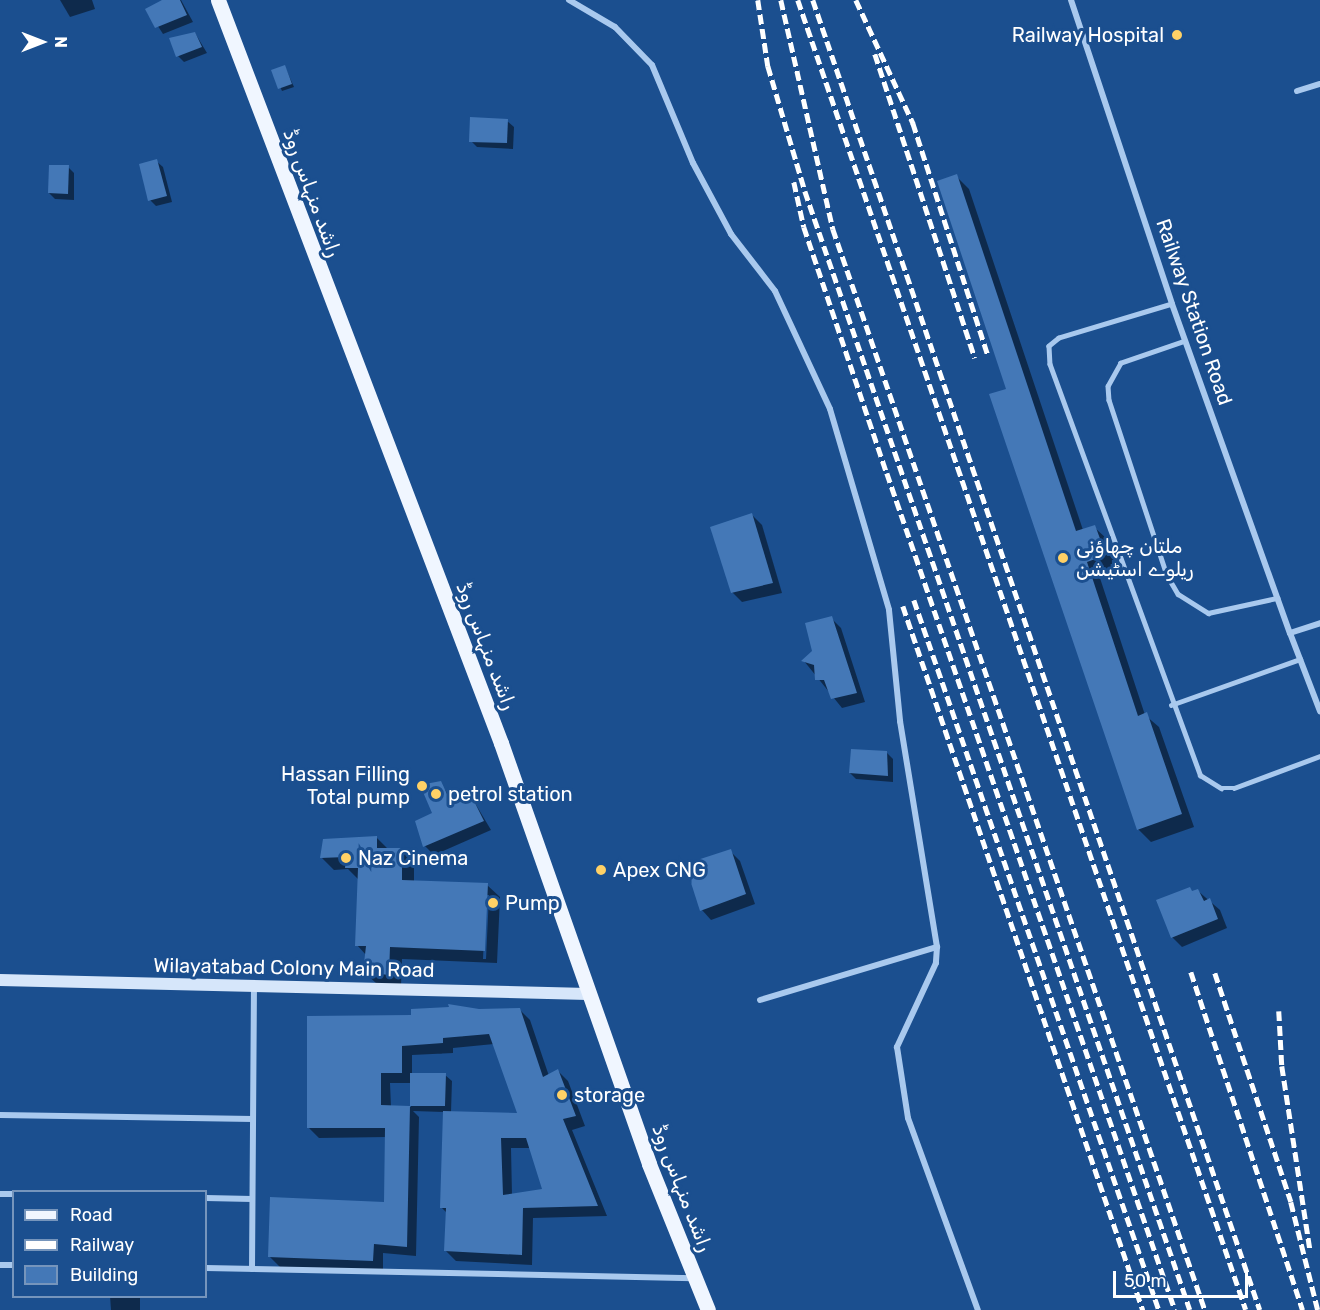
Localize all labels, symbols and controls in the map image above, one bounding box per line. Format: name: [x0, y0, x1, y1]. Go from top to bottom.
north arrow: [12, 12, 72, 72]
place label: Railway Hospital: [1011, 23, 1164, 47]
marker: Railway Hospital: [1168, 26, 1186, 44]
text: N: [51, 36, 70, 48]
street label: راشد منہاس روڈ: [278, 126, 346, 260]
street label: Railway Station Road: [1151, 215, 1237, 409]
place label: ملتان چھاؤنی ریلوے اسٹیشن: [1076, 534, 1193, 581]
marker: ملتان چھاؤنی ریلوے اسٹیشن: [1054, 549, 1072, 567]
street label: راشد منہاس روڈ: [451, 579, 521, 713]
place label: Hassan Filling Total pump: [281, 762, 410, 809]
marker: Hassan Filling Total pump: [415, 779, 429, 793]
place label: petrol station: [448, 782, 573, 806]
marker: petrol station: [429, 787, 443, 801]
place label: Naz Cinema: [358, 846, 468, 870]
marker: Naz Cinema: [339, 851, 353, 865]
place label: Apex CNG: [613, 858, 706, 882]
marker: Apex CNG: [594, 863, 608, 877]
place label: Pump: [505, 891, 560, 915]
marker: Pump: [486, 896, 500, 910]
street label: Wilayatabad Colony Main Road: [153, 954, 435, 982]
place label: storage: [574, 1083, 645, 1107]
marker: storage: [555, 1088, 569, 1102]
street label: راشد منہاس روڈ: [647, 1121, 717, 1255]
legend: [12, 1190, 207, 1298]
text: Road: [70, 1204, 113, 1226]
text: Railway: [70, 1234, 134, 1256]
scale bar: [1116, 1259, 1251, 1297]
text: Building: [70, 1264, 138, 1286]
text: 50 m: [1124, 1270, 1167, 1292]

